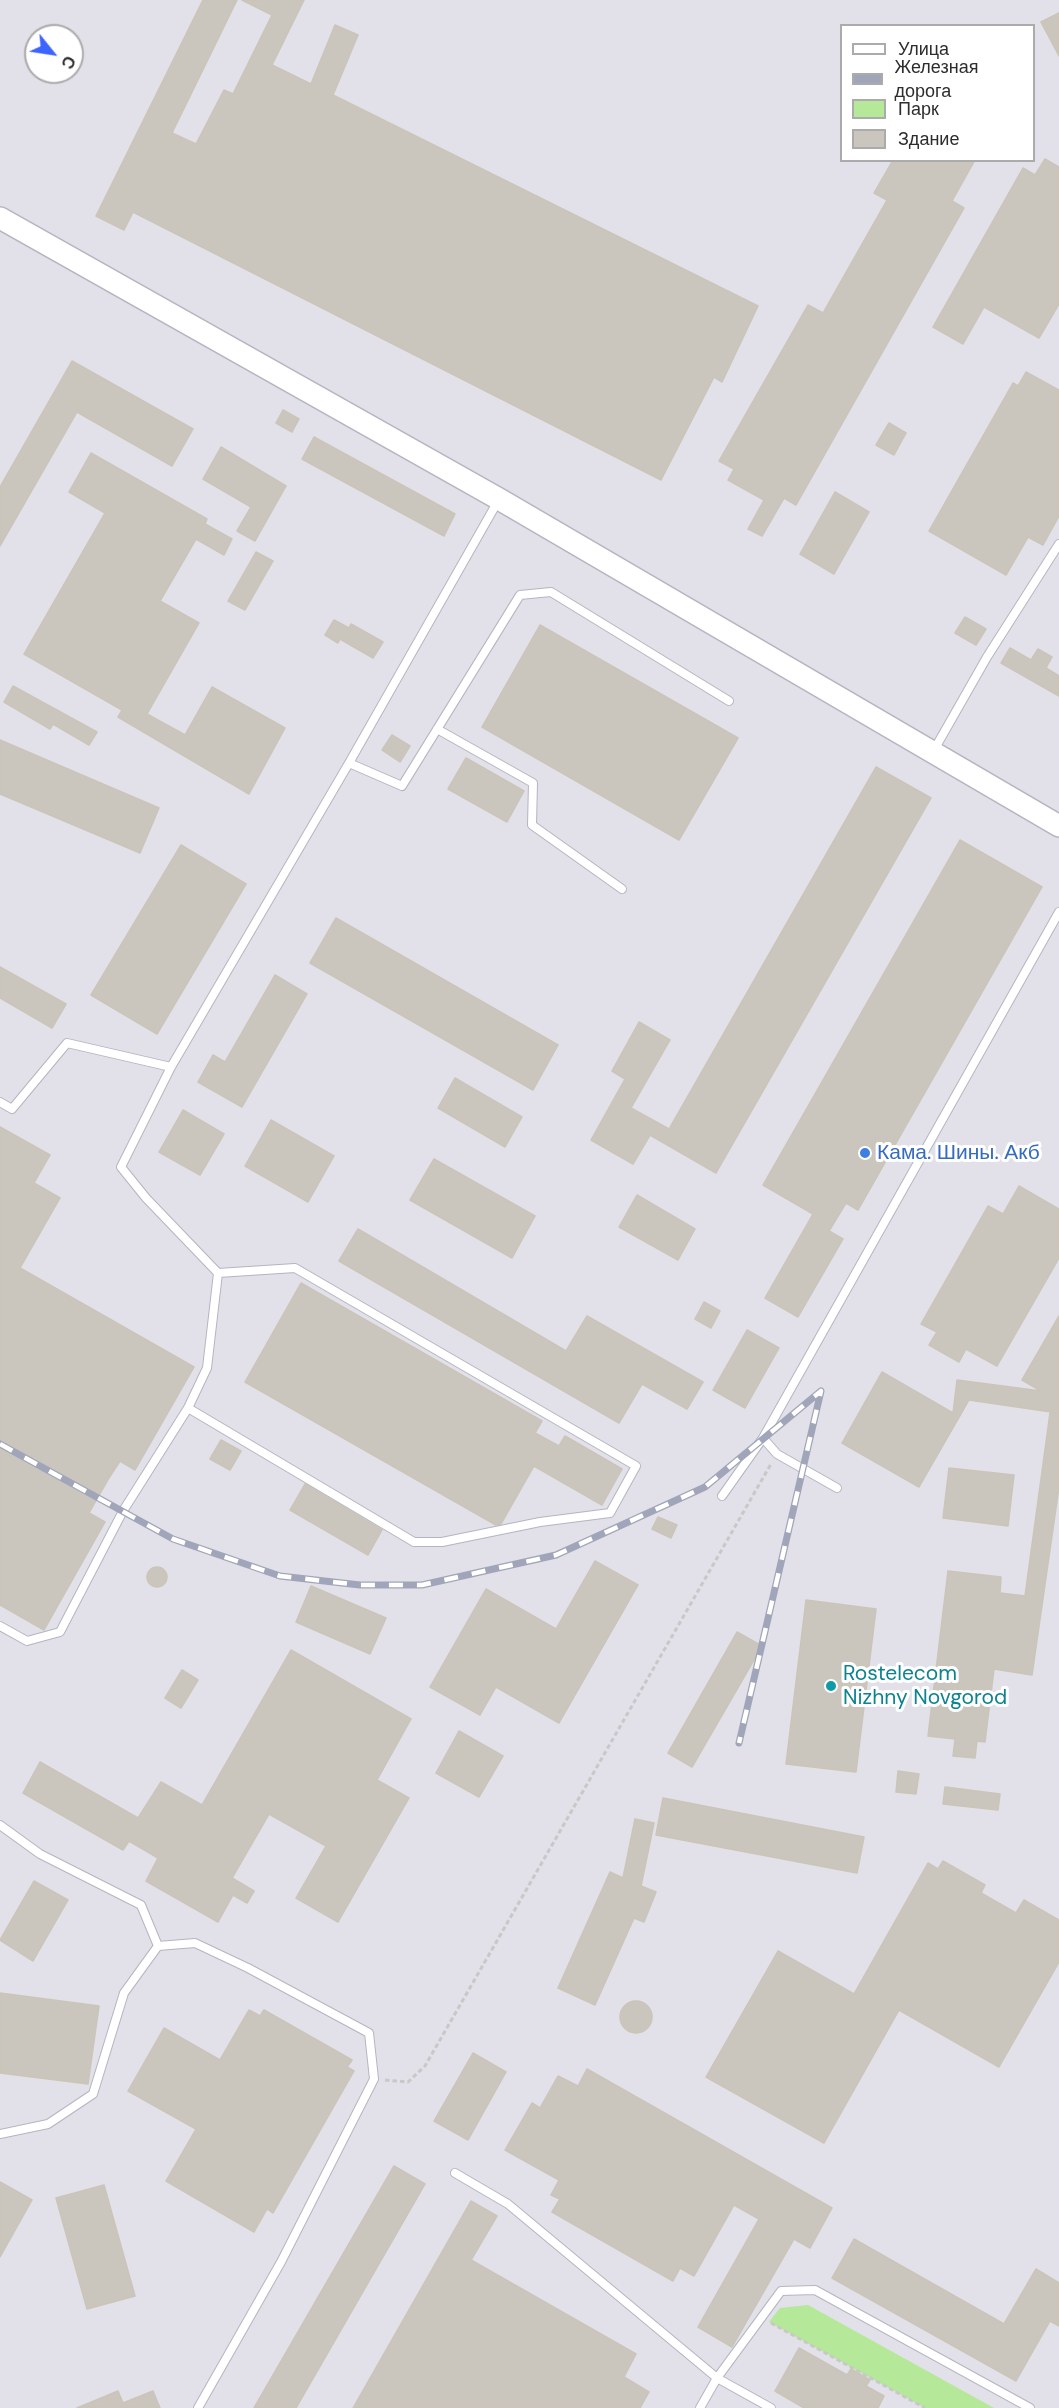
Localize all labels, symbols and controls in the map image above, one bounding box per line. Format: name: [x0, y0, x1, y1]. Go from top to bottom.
north arrow: [24, 24, 84, 84]
legend: [840, 24, 1035, 162]
text: Улица: [898, 37, 949, 61]
text: С: [56, 52, 80, 73]
text: Железная дорога: [895, 55, 978, 103]
text: Парк: [898, 97, 939, 121]
text: Здание: [898, 127, 959, 151]
place label: Кама. Шины. Акб: [877, 1140, 1040, 1166]
marker: Кама. Шины. Акб: [858, 1146, 872, 1160]
place label: Rostelecom Nizhny Novgorod: [843, 1661, 1007, 1711]
marker: Rostelecom Nizhny Novgorod: [824, 1679, 838, 1693]

